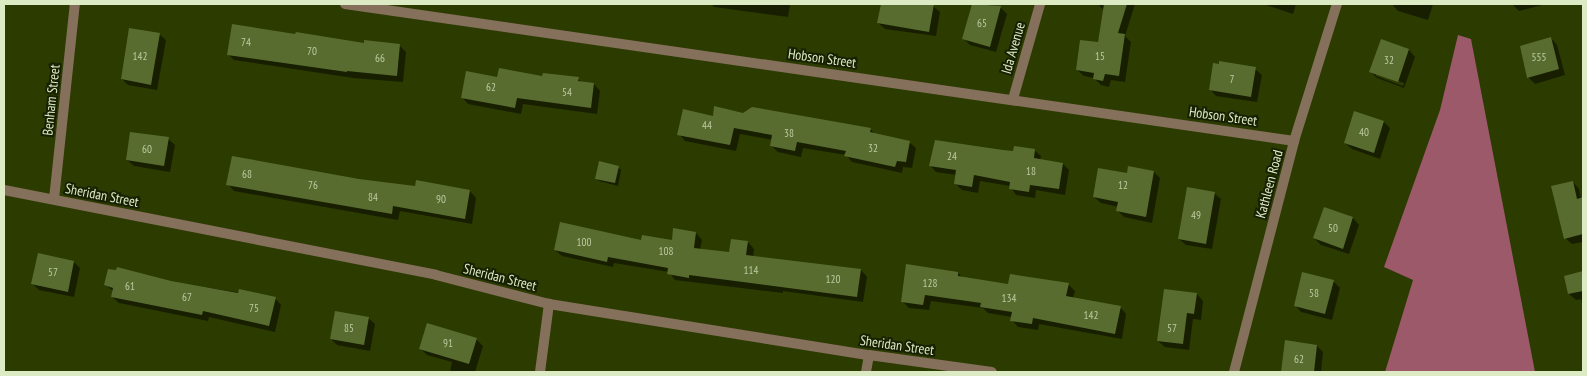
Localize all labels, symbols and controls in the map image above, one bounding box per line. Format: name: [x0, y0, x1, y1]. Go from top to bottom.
house number: 65: [977, 16, 987, 30]
street label: Ida Avenue: [998, 20, 1028, 76]
house number: 74: [241, 35, 251, 49]
house number: 70: [307, 44, 317, 58]
street label: Hobson Street: [787, 45, 857, 71]
house number: 142: [133, 49, 147, 63]
house number: 15: [1095, 49, 1105, 63]
house number: 555: [1532, 50, 1546, 64]
house number: 66: [375, 51, 385, 65]
house number: 32: [1384, 53, 1394, 67]
street label: Benham Street: [39, 64, 63, 136]
house number: 7: [1230, 72, 1234, 86]
house number: 62: [486, 80, 496, 94]
house number: 54: [562, 85, 572, 99]
street label: Hobson Street: [1188, 103, 1258, 129]
house number: 44: [702, 118, 712, 132]
house number: 40: [1359, 125, 1369, 139]
house number: 38: [784, 126, 794, 140]
house number: 32: [868, 141, 878, 155]
house number: 60: [142, 142, 152, 156]
street label: Kathleen Road: [1252, 148, 1286, 220]
house number: 24: [947, 149, 957, 163]
house number: 18: [1026, 164, 1036, 178]
house number: 68: [242, 167, 252, 181]
house number: 76: [308, 178, 318, 192]
house number: 12: [1118, 178, 1128, 192]
street label: Sheridan Street: [64, 180, 140, 210]
house number: 84: [368, 190, 378, 204]
house number: 90: [436, 192, 446, 206]
house number: 49: [1191, 208, 1201, 222]
house number: 50: [1328, 221, 1338, 235]
house number: 100: [577, 235, 591, 249]
house number: 108: [659, 244, 673, 258]
street label: Sheridan Street: [462, 260, 538, 294]
house number: 114: [744, 263, 758, 277]
house number: 57: [48, 265, 58, 279]
house number: 120: [826, 272, 840, 286]
house number: 128: [923, 276, 937, 290]
house number: 61: [125, 279, 135, 293]
house number: 58: [1309, 286, 1319, 300]
house number: 67: [182, 290, 192, 304]
house number: 134: [1002, 291, 1016, 305]
house number: 75: [249, 301, 259, 315]
house number: 142: [1084, 308, 1098, 322]
house number: 85: [344, 321, 354, 335]
house number: 57: [1167, 321, 1177, 335]
street label: Sheridan Street: [859, 331, 935, 359]
house number: 91: [443, 336, 453, 350]
house number: 62: [1294, 352, 1304, 366]

